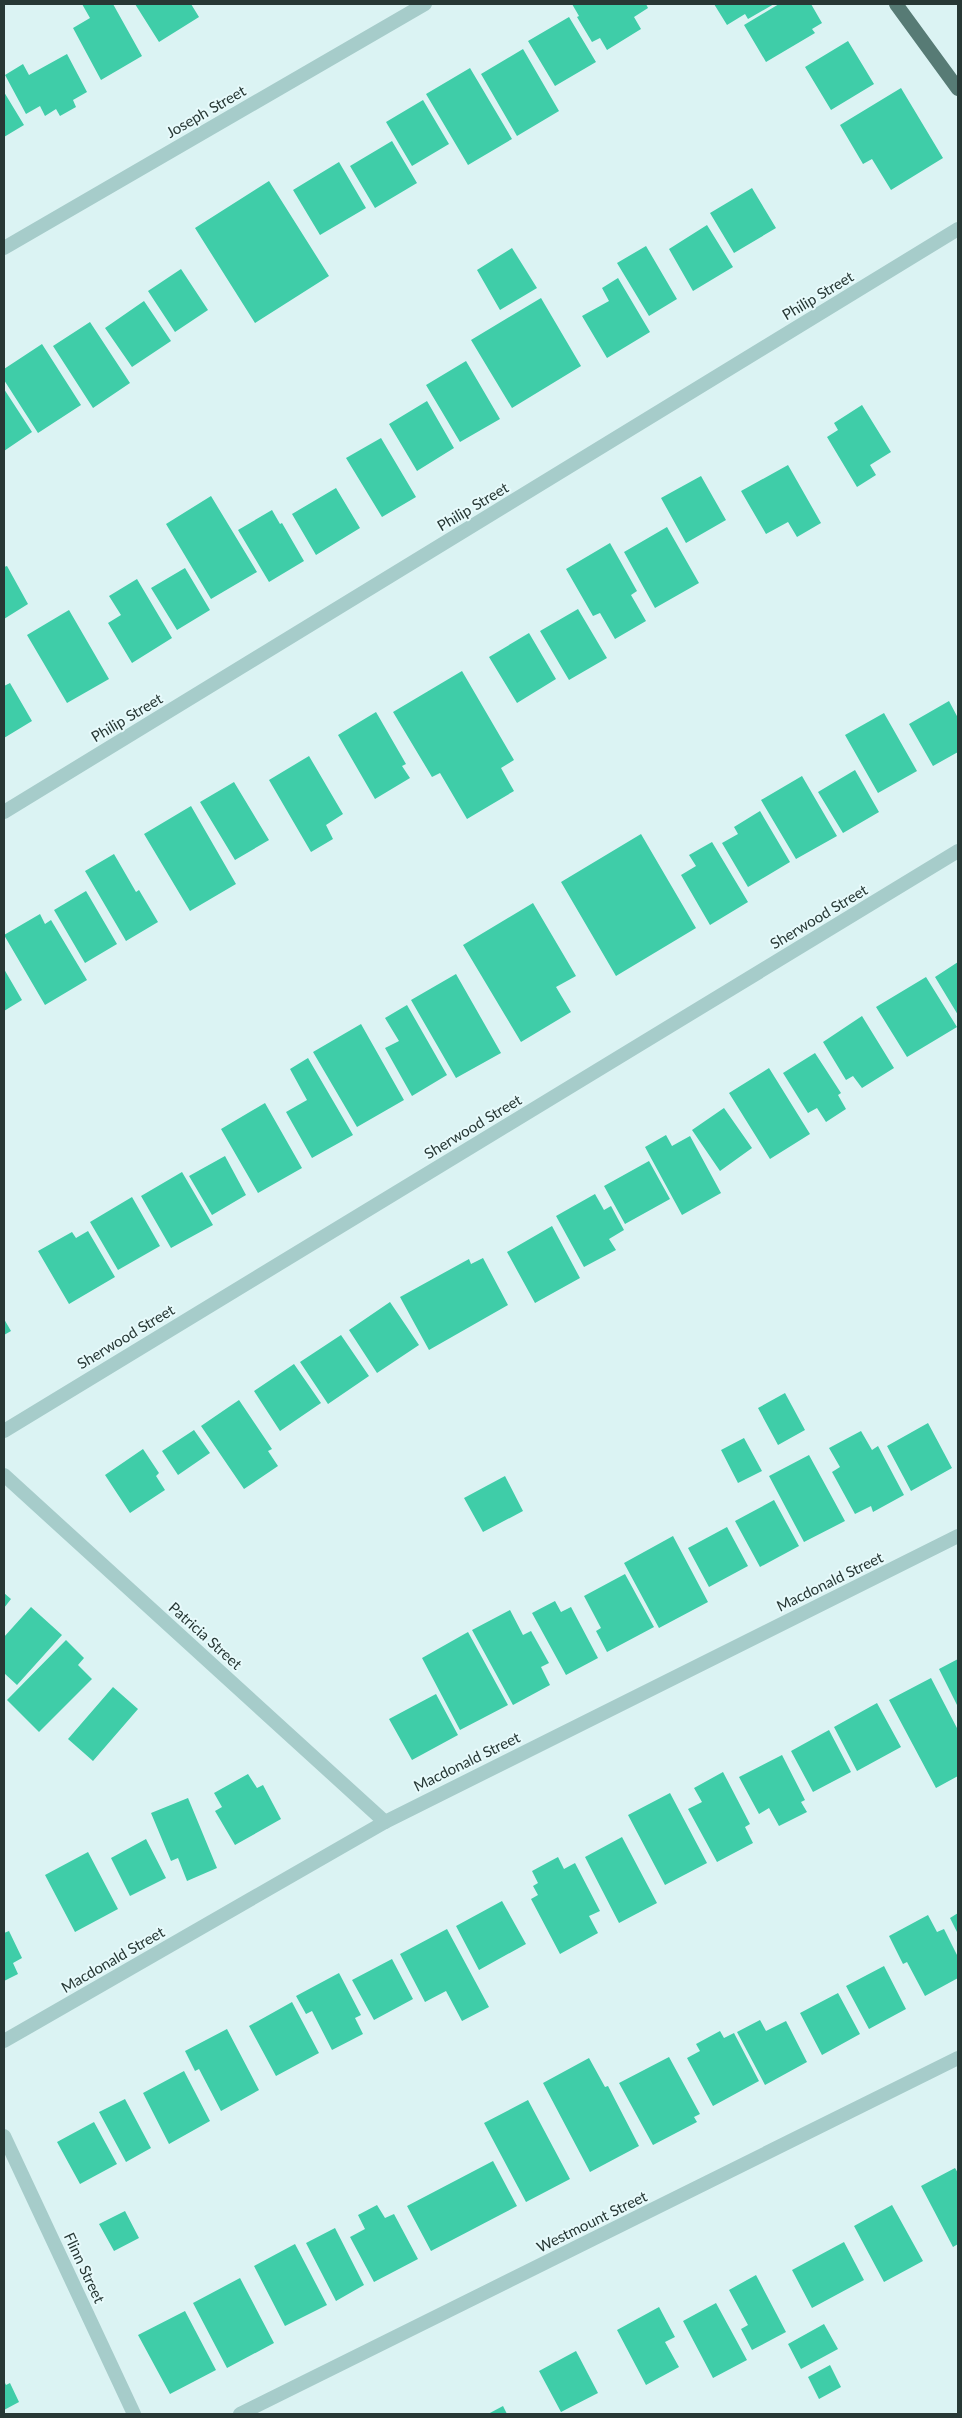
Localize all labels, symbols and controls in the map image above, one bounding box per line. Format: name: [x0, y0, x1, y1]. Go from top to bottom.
street label: Joseph Street: [162, 81, 249, 141]
street label: Philip Street: [779, 267, 857, 323]
street label: Philip Street: [434, 478, 512, 534]
street label: Philip Street: [88, 689, 166, 745]
street label: Sherwood Street: [767, 880, 871, 952]
street label: Sherwood Street: [421, 1090, 525, 1162]
street label: Sherwood Street: [74, 1300, 178, 1372]
street label: Macdonald Street: [773, 1547, 886, 1615]
street label: Patricia Street: [165, 1598, 246, 1673]
street label: Macdonald Street: [410, 1727, 523, 1795]
street label: Macdonald Street: [58, 1922, 168, 1996]
street label: Westmount Street: [533, 2186, 650, 2256]
street label: Flinn Street: [61, 2230, 109, 2306]

